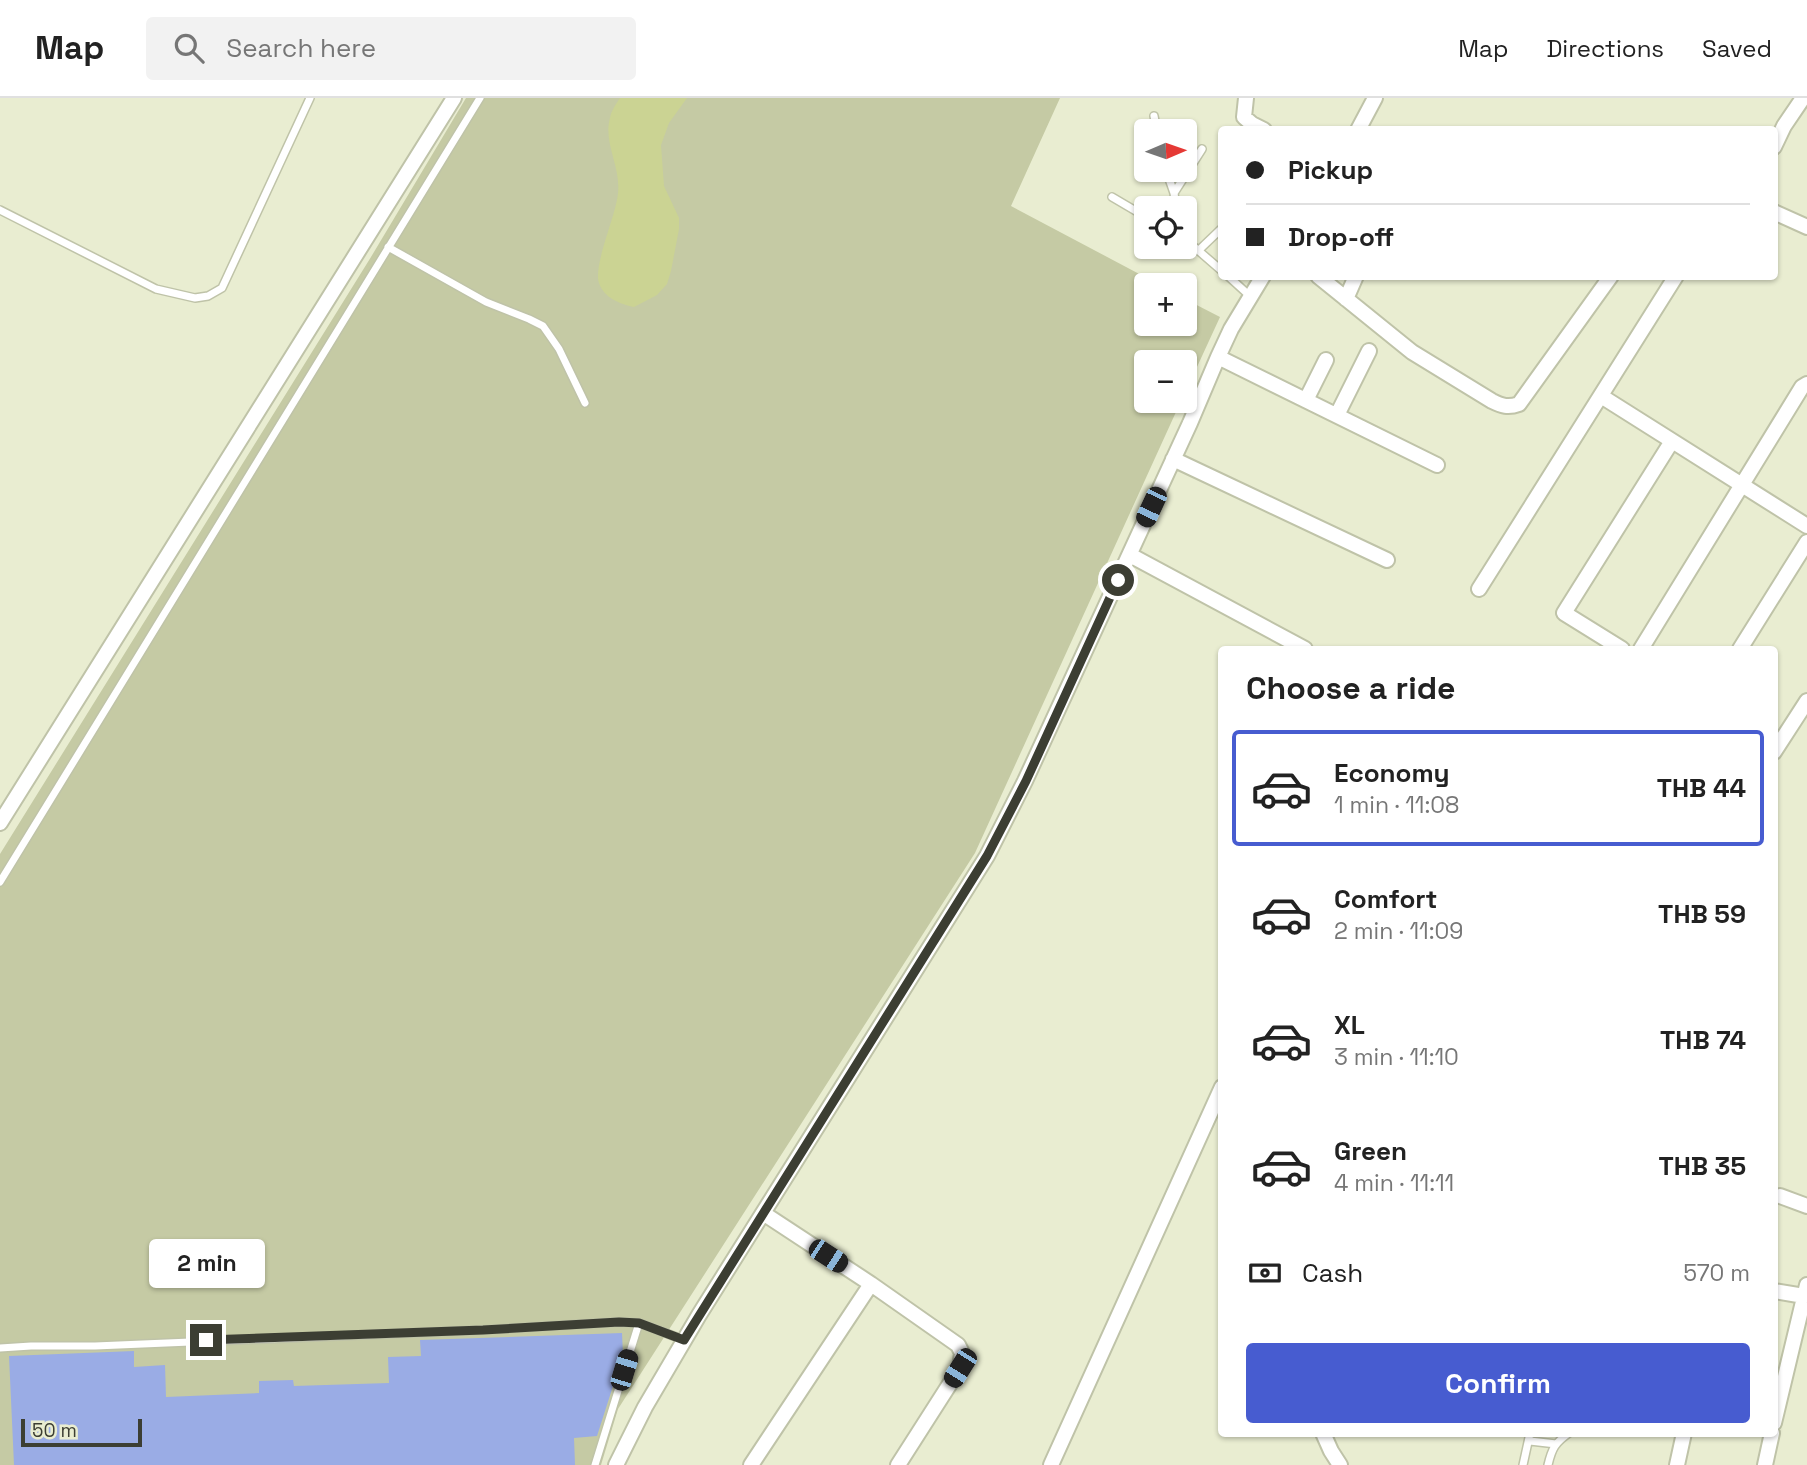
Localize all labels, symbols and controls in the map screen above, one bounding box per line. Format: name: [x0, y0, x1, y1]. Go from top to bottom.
search box: [146, 17, 636, 80]
text: Map: [35, 27, 104, 69]
icon: search: [170, 29, 208, 67]
text: Search here: [226, 31, 376, 65]
text: Map: [1458, 33, 1508, 64]
text: Directions: [1546, 33, 1664, 64]
text: Saved: [1702, 33, 1772, 64]
north arrow: [1134, 119, 1197, 182]
map controls: [1134, 119, 1197, 413]
text: Pickup: [1288, 153, 1373, 187]
button: locate: [1134, 196, 1197, 259]
text: Drop-off: [1288, 220, 1394, 254]
button: +: [1134, 273, 1197, 336]
button: −: [1134, 350, 1197, 413]
car: [1133, 484, 1170, 530]
route start: [1102, 564, 1134, 596]
text: Choose a ride: [1246, 668, 1456, 708]
text: Economy: [1334, 756, 1450, 790]
icon: car: [1250, 757, 1313, 820]
text: THB 44: [1657, 771, 1746, 805]
text: 1 min · 11:08: [1334, 790, 1459, 820]
text: Comfort: [1334, 882, 1437, 916]
icon: car: [1250, 883, 1313, 946]
text: THB 59: [1658, 897, 1746, 931]
text: 2 min · 11:09: [1334, 916, 1463, 946]
text: XL: [1334, 1008, 1365, 1042]
icon: car: [1250, 1009, 1313, 1072]
text: THB 74: [1660, 1023, 1746, 1057]
text: 3 min · 11:10: [1334, 1042, 1459, 1072]
text: Green: [1334, 1134, 1407, 1168]
icon: car: [1250, 1135, 1313, 1198]
text: THB 35: [1658, 1149, 1746, 1183]
text: 4 min · 11:11: [1334, 1168, 1454, 1198]
car: [805, 1236, 852, 1276]
callout: 2 min: [148, 1238, 264, 1288]
text: 2 min: [177, 1248, 237, 1278]
icon: cash: [1246, 1254, 1284, 1292]
text: Cash: [1302, 1256, 1363, 1290]
text: 570 m: [1683, 1258, 1750, 1288]
route end: [190, 1324, 222, 1356]
button: Confirm: [1246, 1343, 1750, 1423]
car: [940, 1345, 981, 1391]
car: [608, 1347, 641, 1393]
scale bar: [21, 1416, 142, 1448]
text: 50 m: [32, 1418, 77, 1443]

